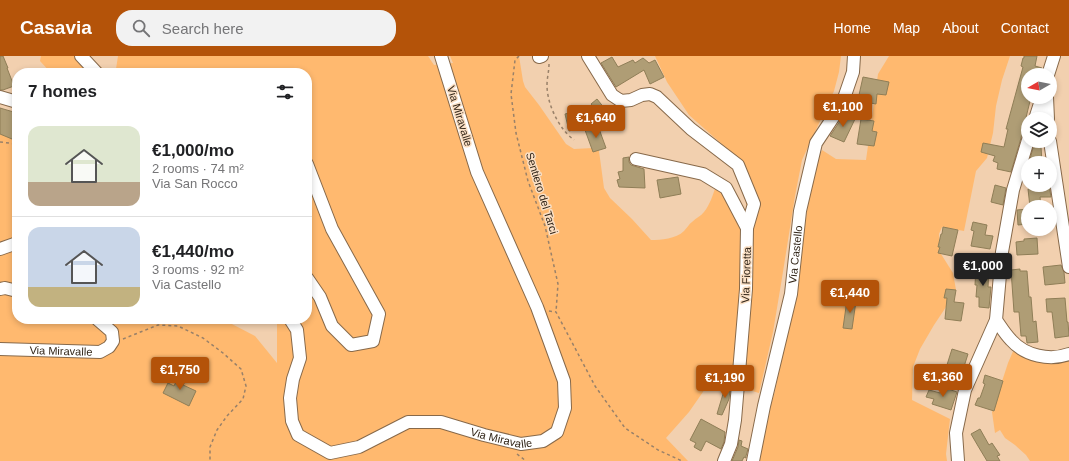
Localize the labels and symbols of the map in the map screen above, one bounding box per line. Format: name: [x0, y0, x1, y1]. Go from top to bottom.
north arrow: [1021, 68, 1057, 104]
street label: Via Miravalle: [445, 84, 475, 148]
pin: €1,100: [810, 94, 876, 128]
pin: €1,640: [563, 105, 629, 139]
street label: Sentiero del Tarci: [524, 151, 560, 235]
street label: Via Castello: [786, 225, 804, 284]
street label: Via Fioretta: [739, 246, 753, 303]
pin: €1,000: [950, 253, 1016, 287]
pin: €1,440: [817, 280, 883, 314]
street label: Via Miravalle: [29, 344, 93, 358]
pin: €1,750: [147, 357, 213, 391]
pin: €1,360: [910, 364, 976, 398]
pin: €1,190: [692, 365, 758, 399]
street label: Via Miravalle: [469, 425, 533, 450]

